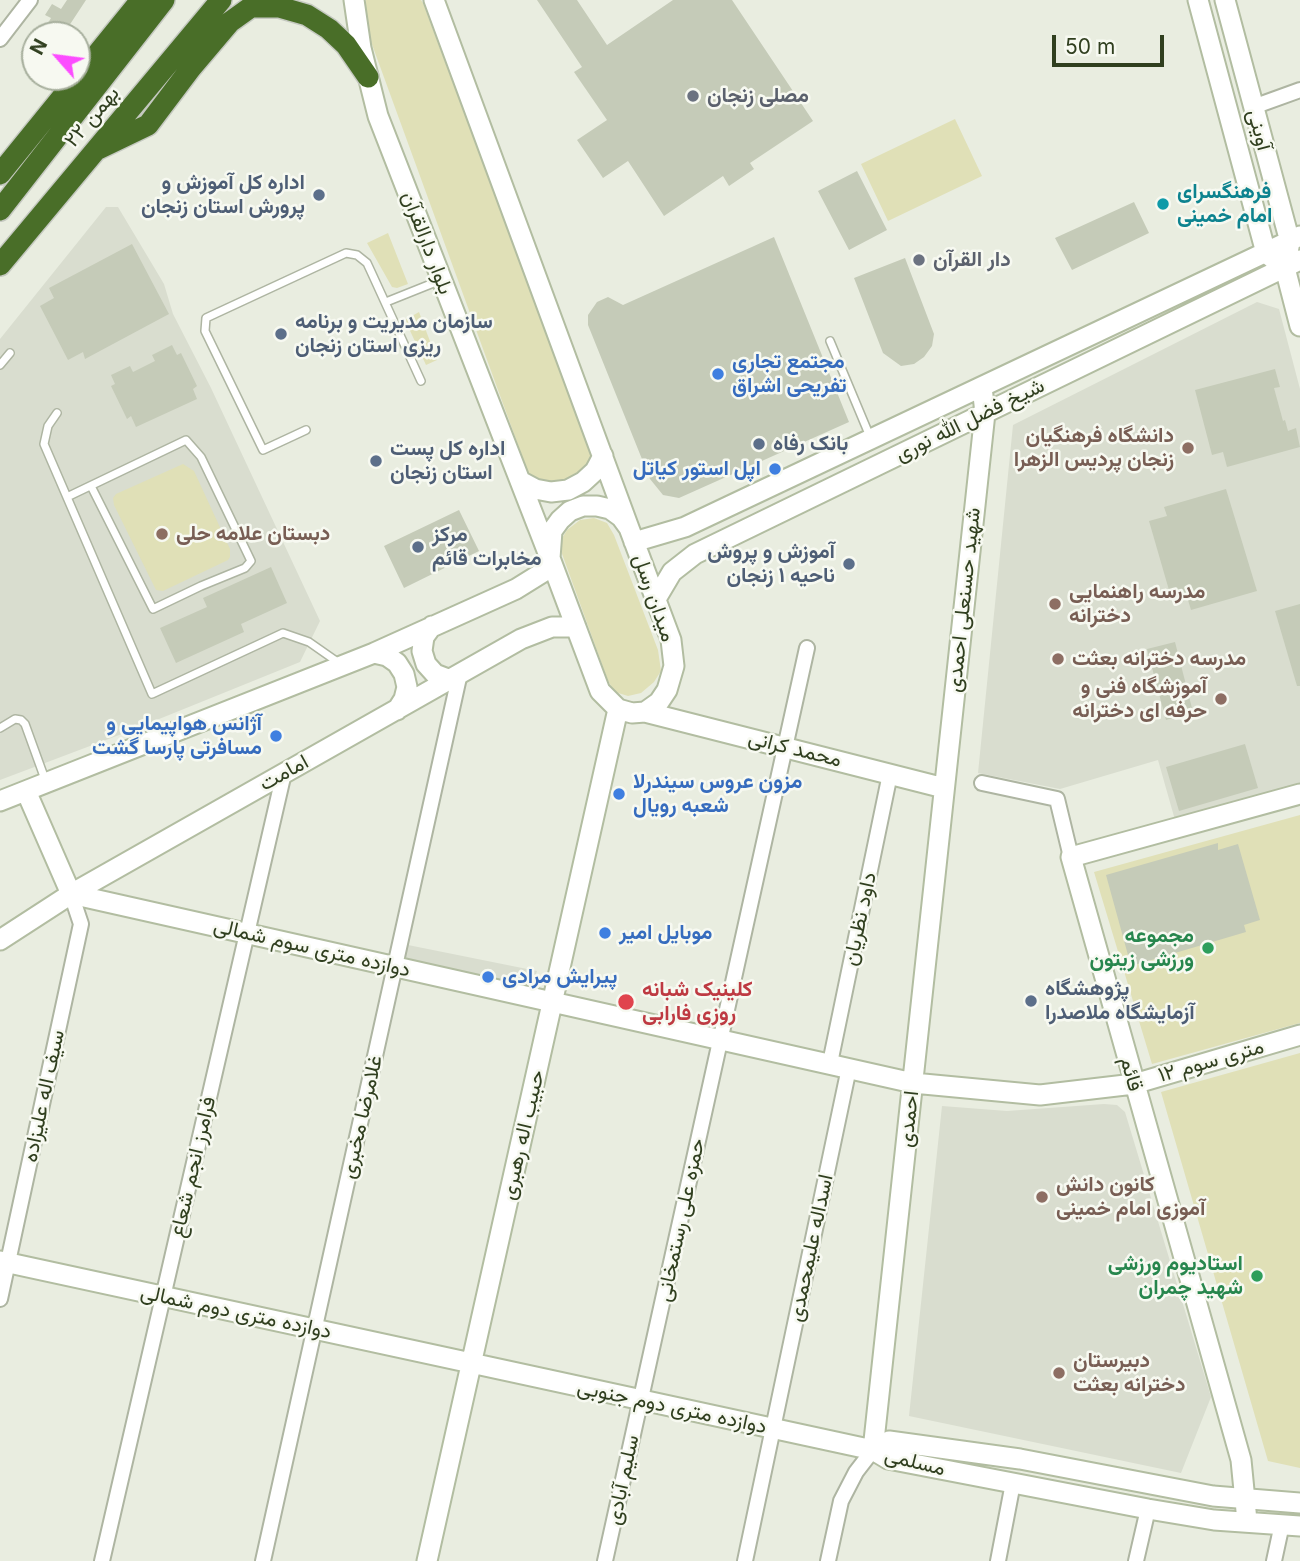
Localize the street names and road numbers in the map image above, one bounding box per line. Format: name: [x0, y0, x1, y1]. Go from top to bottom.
street label: ۲۲ بهمن: [59, 81, 125, 153]
street label: آوینی: [1241, 107, 1277, 153]
street label: بلوار دارالقرآن: [396, 188, 458, 298]
street label: شیخ فضل الله نوری: [891, 373, 1049, 467]
street label: شهید حسنعلی احمدی: [942, 506, 986, 694]
street label: میدان رسل: [627, 551, 681, 645]
street label: محمد کرانی: [746, 725, 844, 773]
street label: امامت: [255, 749, 313, 797]
street label: داود نظریان: [838, 870, 882, 968]
street label: دوازده متری سوم شمالی: [211, 913, 413, 983]
street label: سیف اله علیزاده: [18, 1028, 70, 1164]
street label: ۱۲ متری سوم: [1155, 1034, 1267, 1088]
street label: غلامرضا مخبری: [336, 1053, 388, 1181]
street label: قائم: [1114, 1054, 1148, 1094]
street label: حبیب اله رهبری: [496, 1068, 550, 1202]
street label: احمدی: [893, 1089, 925, 1149]
street label: فرامرز انجم شعاع: [165, 1094, 221, 1240]
street label: حمزه علی رستمخانی: [651, 1136, 711, 1304]
street label: اسداله علیمحمدی: [783, 1172, 839, 1324]
street label: دوازده متری دوم شمالی: [138, 1279, 334, 1345]
street label: دوازده متری دوم جنوبی: [575, 1375, 769, 1439]
street label: سلیم آبادی: [601, 1433, 645, 1527]
street label: مسلمی: [882, 1442, 948, 1482]

